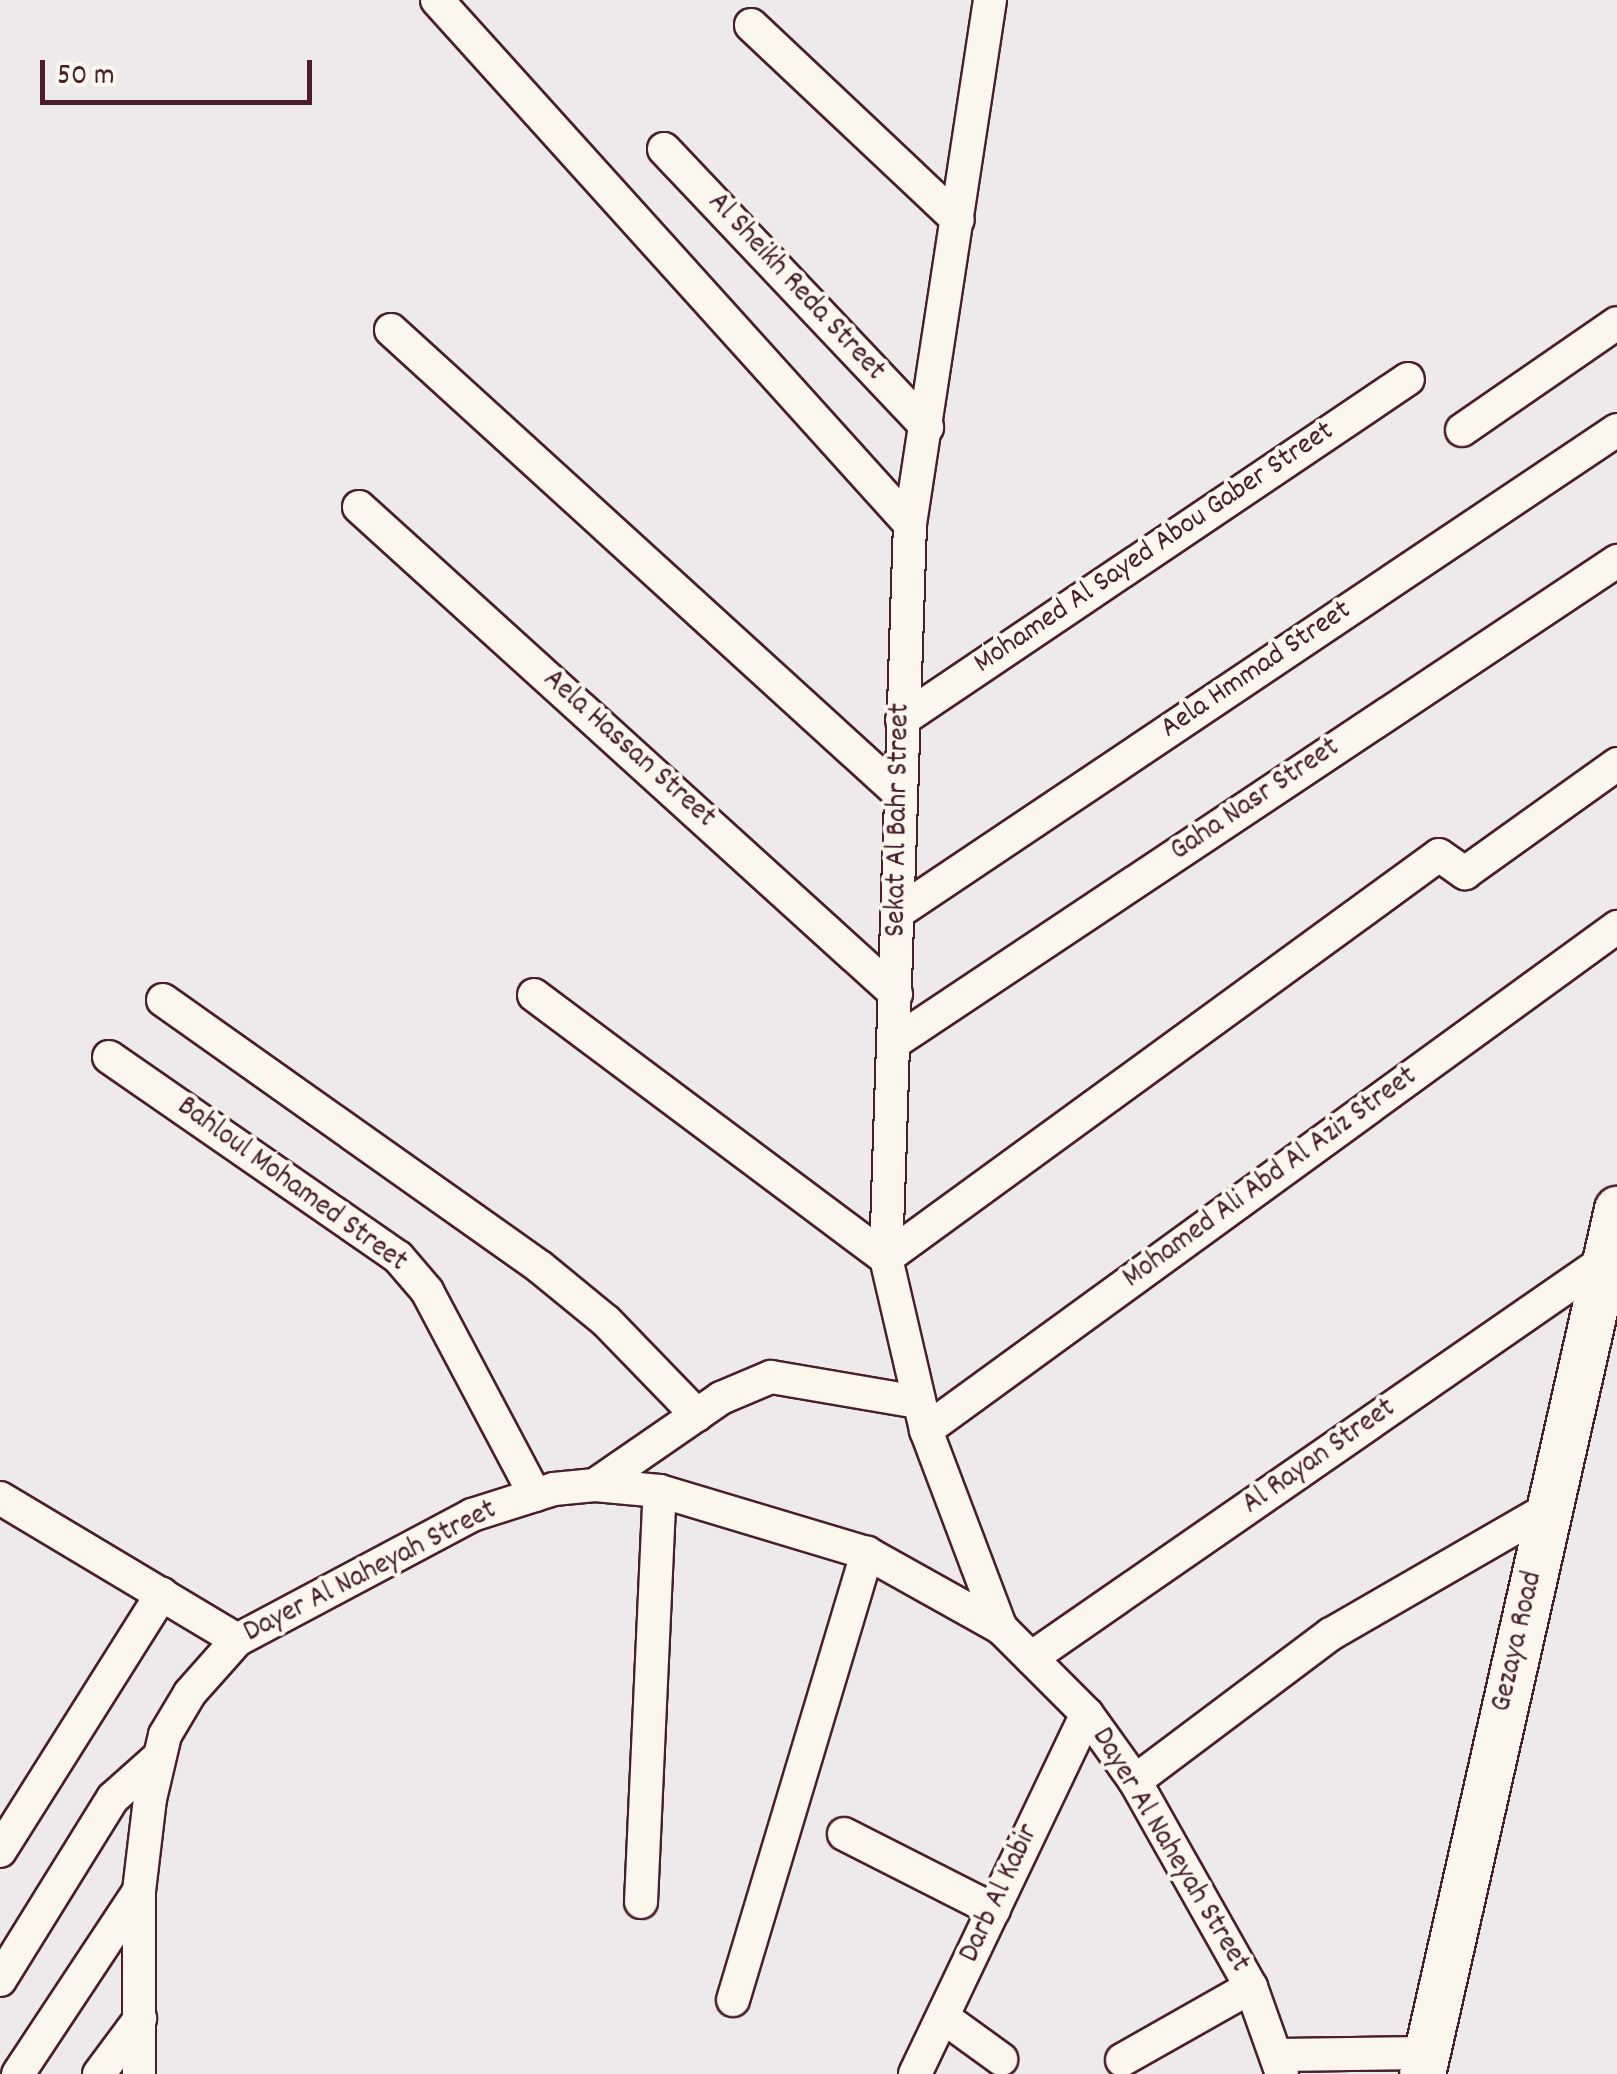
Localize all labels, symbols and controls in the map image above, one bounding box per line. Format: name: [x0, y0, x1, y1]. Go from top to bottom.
scale bar: [45, 40, 318, 102]
text: 50 m: [57, 56, 115, 99]
street label: Al Sheikh Reda Street: [698, 186, 892, 390]
street label: Mohamed Al Sayed Abou Gaber Street: [968, 415, 1342, 683]
street label: Aela Hmmad Street: [1155, 594, 1359, 748]
street label: Aela Hassan Street: [534, 663, 722, 837]
street label: Sekat Al Bahr Street: [880, 703, 920, 937]
street label: Gaha Nasr Street: [1165, 731, 1347, 871]
street label: Mohamed Ali Abd Al Aziz Street: [1117, 1060, 1425, 1298]
street label: Bahloul Mohamed Street: [169, 1090, 413, 1282]
street label: Al Rayan Street: [1236, 1392, 1404, 1524]
street label: Dayer Al Naheyah Street: [239, 1494, 503, 1652]
street label: Gezaya Road: [1485, 1568, 1553, 1716]
street label: Dayer Al Naheyah Street: [1082, 1722, 1256, 1980]
street label: Darb Al Kabir: [953, 1819, 1049, 1969]

